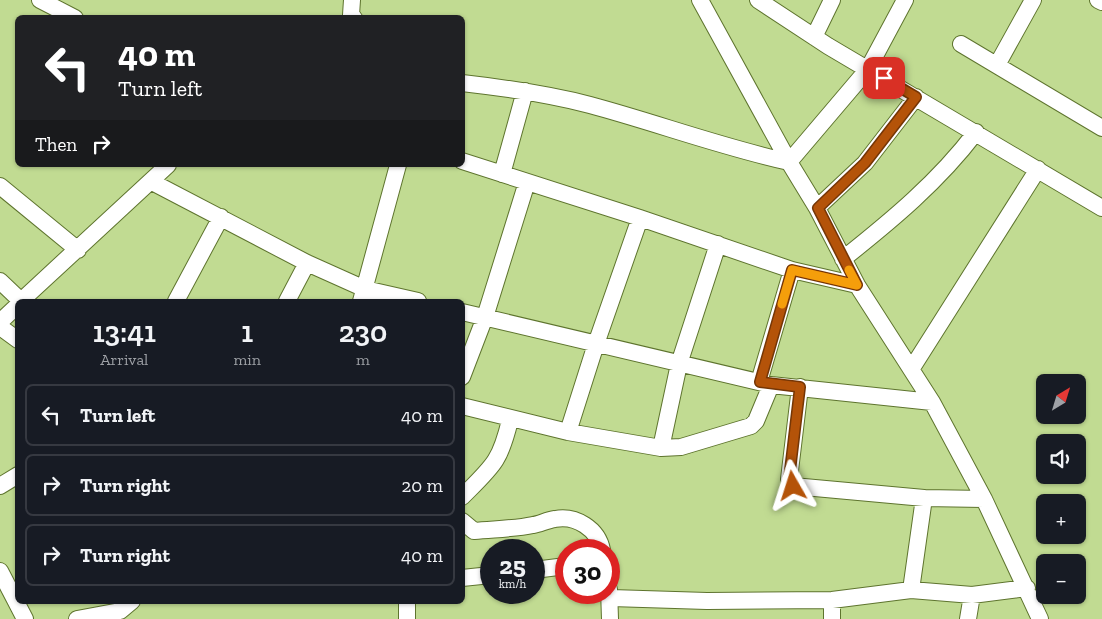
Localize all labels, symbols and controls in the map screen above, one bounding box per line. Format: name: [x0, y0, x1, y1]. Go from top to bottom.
text: 40 m: [118, 33, 195, 75]
icon: left: [35, 35, 100, 100]
pin: [863, 57, 905, 99]
icon: arrive: [870, 64, 898, 92]
text: Turn left: [118, 75, 202, 102]
icon: right: [87, 130, 115, 158]
text: Then: [35, 133, 77, 156]
text: 13:41: [93, 314, 156, 350]
text: 1: [241, 314, 253, 350]
text: 230: [339, 314, 387, 350]
text: Arrival: [100, 350, 148, 369]
text: min: [234, 350, 261, 369]
text: m: [356, 350, 370, 369]
north arrow: [1036, 374, 1086, 424]
map controls: [1036, 374, 1086, 604]
icon: left: [37, 401, 65, 429]
text: Turn left: [80, 404, 155, 427]
text: 40 m: [401, 404, 443, 427]
button: sound: [1036, 434, 1086, 484]
position arrow: [766, 459, 818, 511]
icon: right: [37, 471, 65, 499]
text: Turn right: [80, 474, 170, 497]
text: 20 m: [402, 474, 443, 497]
button: +: [1036, 494, 1086, 544]
speed limit sign: 30: [555, 539, 620, 604]
icon: right: [37, 541, 65, 569]
text: Turn right: [80, 544, 170, 567]
text: 40 m: [401, 544, 443, 567]
text: 25: [499, 550, 526, 580]
button: −: [1036, 554, 1086, 604]
text: km/h: [499, 577, 526, 591]

